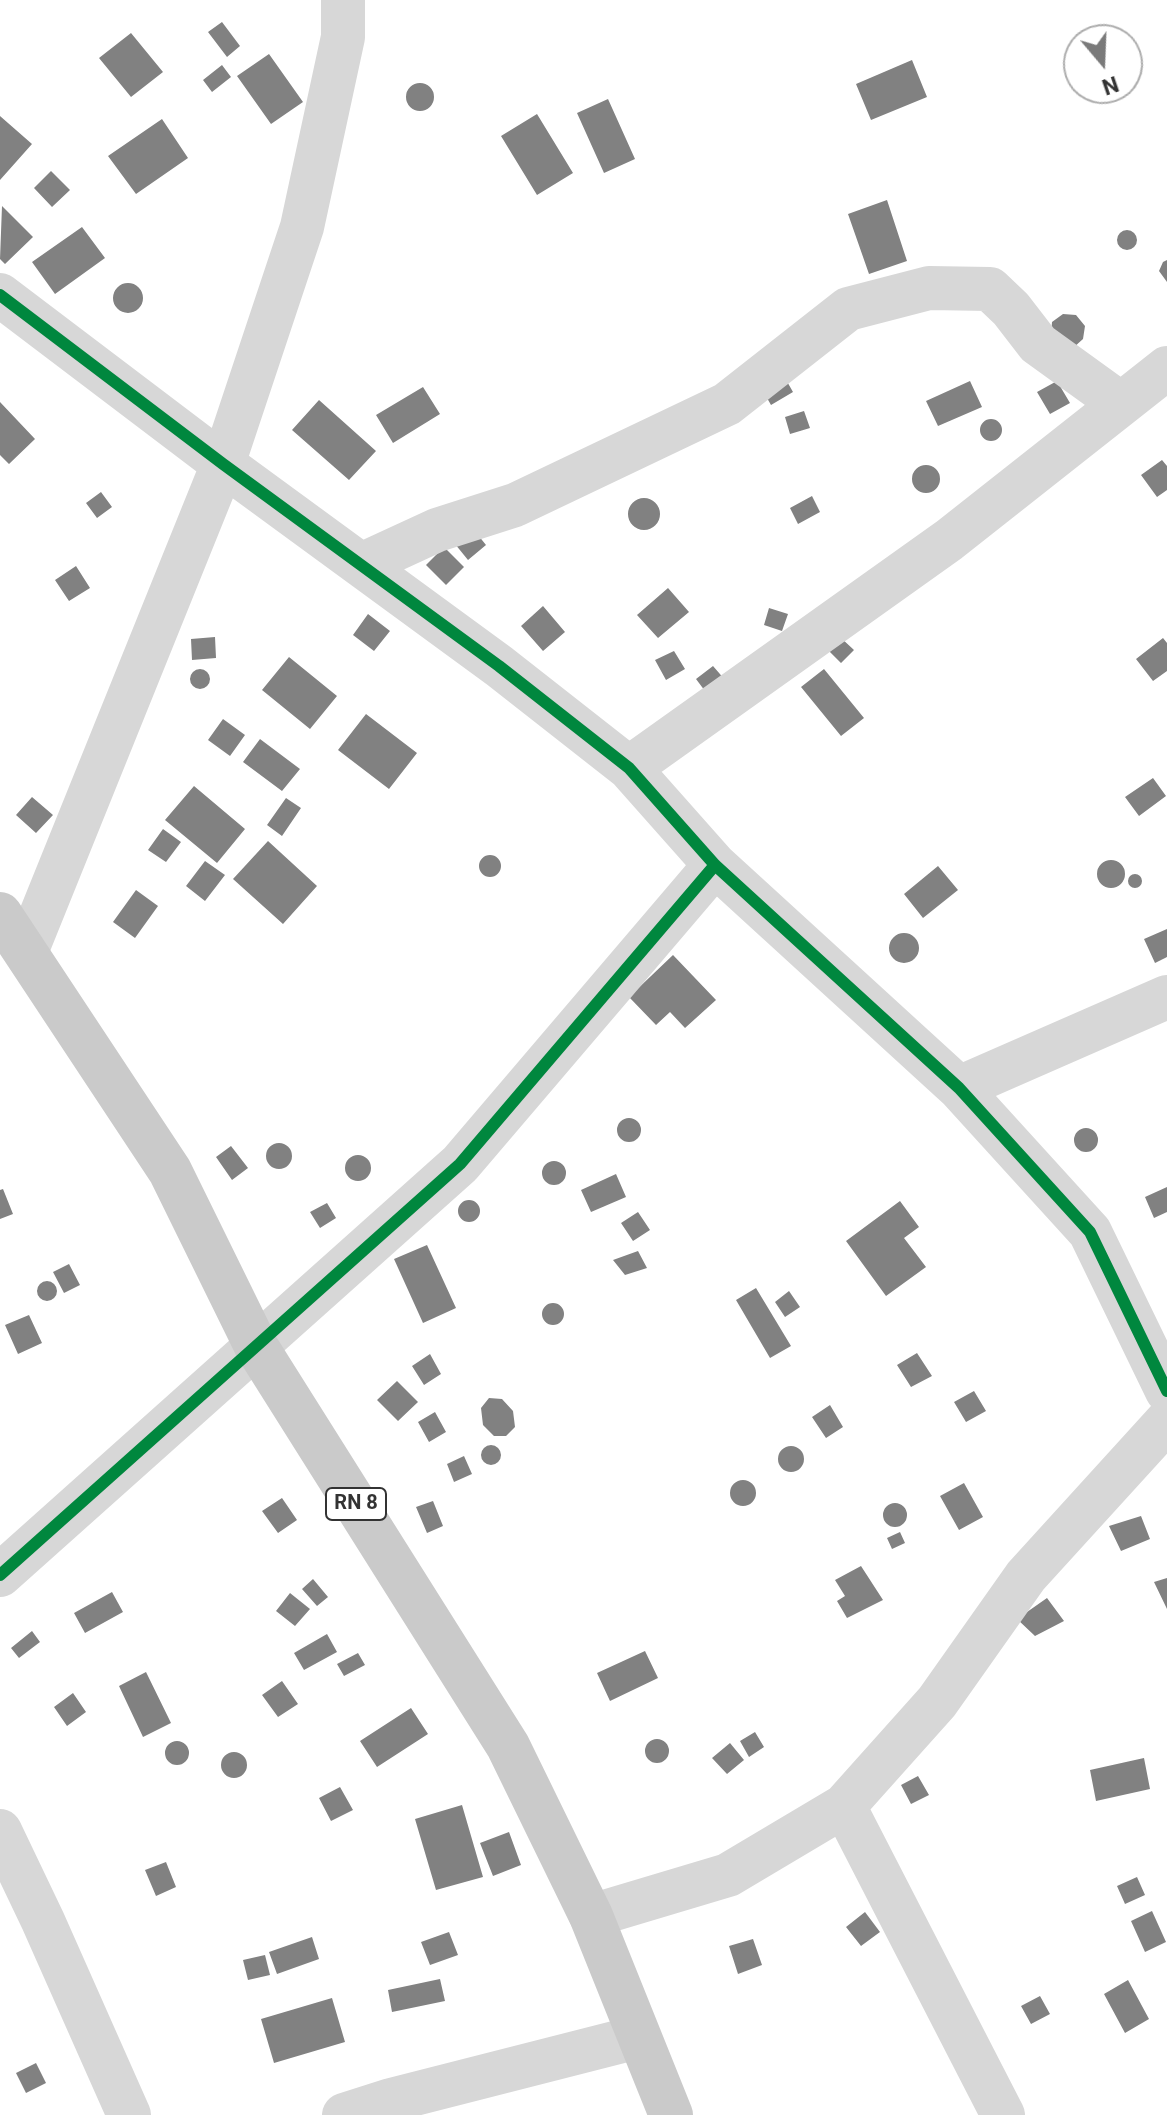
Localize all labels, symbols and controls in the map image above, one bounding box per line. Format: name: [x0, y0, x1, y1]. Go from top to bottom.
north arrow: [1063, 24, 1143, 104]
text: N: [1099, 71, 1122, 100]
road number: RN 8: [326, 1488, 386, 1520]

